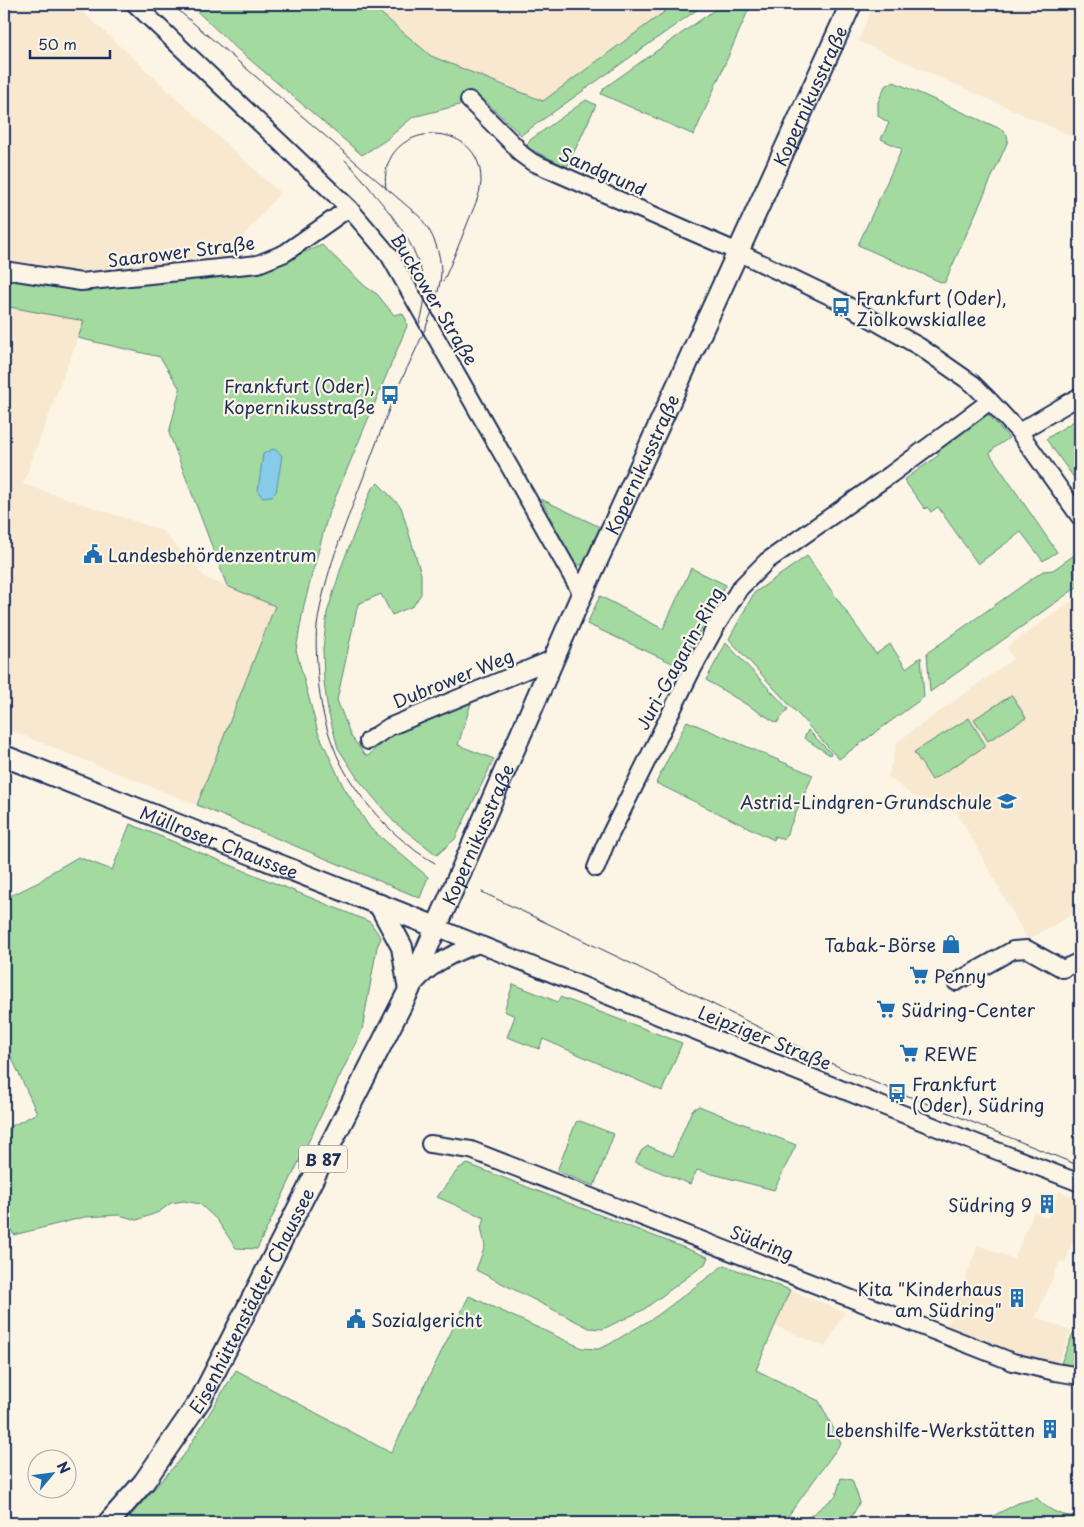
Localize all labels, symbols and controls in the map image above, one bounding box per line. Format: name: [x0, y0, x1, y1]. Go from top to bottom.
street label: Kopernikusstraße: [765, 21, 853, 170]
scale bar: [30, 28, 110, 60]
text: 50 m: [38, 32, 77, 55]
street label: Sandgrund: [555, 140, 651, 202]
street label: Buckower Straße: [385, 228, 485, 370]
street label: Saarower Straße: [106, 229, 256, 273]
place label: Frankfurt (Oder), Ziolkowskiallee: [856, 284, 1007, 332]
bus stop icon: Frankfurt (Oder), Ziolkowskiallee: [830, 296, 852, 318]
place label: Frankfurt (Oder), Kopernikusstraße: [223, 372, 375, 420]
bus stop icon: Frankfurt (Oder), Kopernikusstraße: [379, 384, 401, 406]
street label: Kopernikusstraße: [597, 389, 685, 539]
place label: Landesbehördenzentrum: [108, 541, 317, 568]
public building icon: Landesbehördenzentrum: [82, 543, 104, 565]
street label: Juri-Gagarin-Ring: [629, 582, 729, 734]
street label: Dubrower Weg: [389, 642, 517, 714]
street label: Kopernikusstraße: [434, 759, 520, 909]
place label: Astrid-Lindgren-Grundschule: [740, 788, 992, 815]
school or university icon: Astrid-Lindgren-Grundschule: [996, 790, 1018, 812]
street label: Müllroser Chaussee: [136, 798, 303, 885]
place label: Tabak-Börse: [824, 931, 936, 958]
shop icon: Tabak-Börse: [940, 933, 962, 955]
place label: Penny: [934, 962, 986, 989]
supermarket icon: Penny: [908, 964, 930, 986]
place label: Südring-Center: [901, 996, 1036, 1023]
street label: Leipziger Straße: [694, 998, 836, 1076]
supermarket icon: Südring-Center: [875, 998, 897, 1020]
place label: REWE: [924, 1040, 978, 1067]
supermarket icon: REWE: [898, 1042, 920, 1064]
place label: Frankfurt (Oder), Südring: [912, 1070, 1044, 1118]
bus stop icon: Frankfurt (Oder), Südring: [886, 1082, 908, 1104]
road number: B 87: [299, 1146, 347, 1172]
street label: Eisenhüttenstädter Chaussee: [182, 1182, 320, 1419]
place label: Südring 9: [948, 1191, 1032, 1218]
building icon: Südring 9: [1036, 1193, 1058, 1215]
street label: Südring: [726, 1218, 798, 1266]
place label: Kita "Kinderhaus am Südring": [858, 1275, 1002, 1323]
building icon: Kita "Kinderhaus am Südring": [1006, 1287, 1028, 1309]
place label: Sozialgericht: [371, 1306, 483, 1333]
public building icon: Sozialgericht: [345, 1308, 367, 1330]
place label: Lebenshilfe-Werkstätten: [826, 1416, 1035, 1443]
building icon: Lebenshilfe-Werkstätten: [1039, 1418, 1061, 1440]
north arrow: [28, 1450, 78, 1500]
text: N: [52, 1458, 76, 1477]

